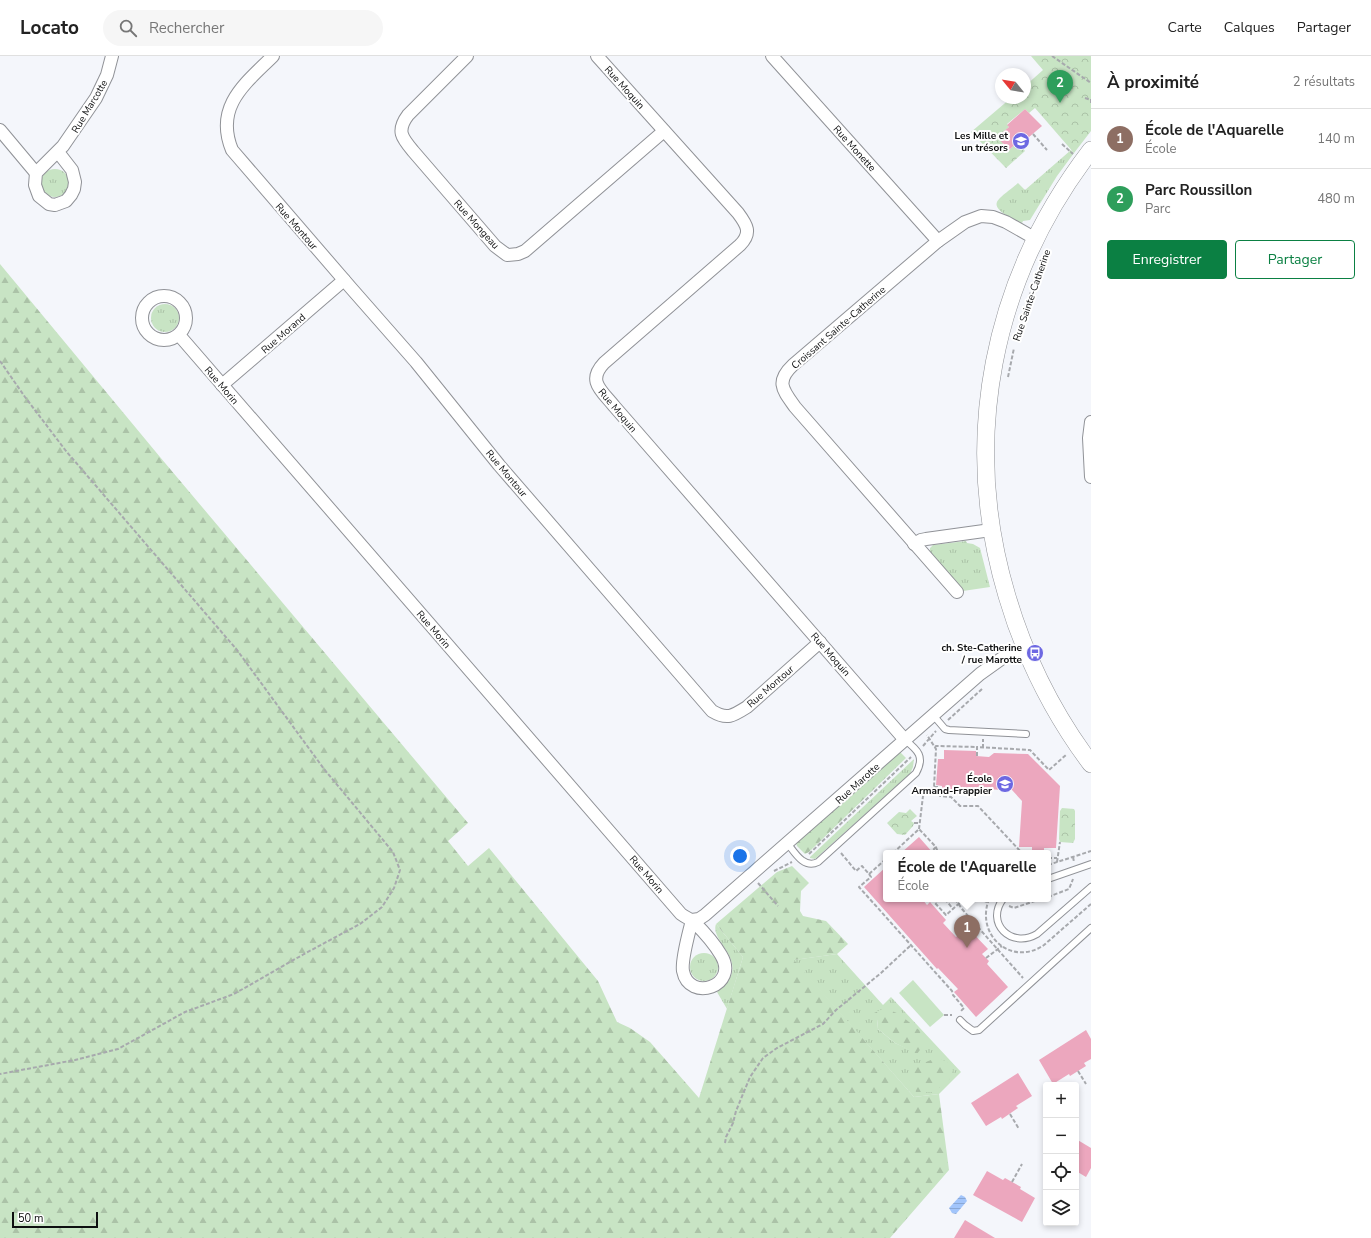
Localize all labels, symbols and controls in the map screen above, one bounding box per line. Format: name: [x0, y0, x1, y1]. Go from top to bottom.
search box: [103, 10, 383, 46]
text: Locato: [20, 15, 79, 41]
icon: search: [117, 17, 139, 39]
text: Rechercher: [149, 18, 224, 38]
text: Carte: [1168, 18, 1202, 37]
text: Calques: [1224, 18, 1275, 37]
text: Partager: [1297, 18, 1351, 37]
street label: Rue Moquin: [601, 63, 647, 112]
north arrow: [995, 68, 1031, 104]
pin: 2: [1047, 70, 1073, 103]
text: À proximité: [1107, 71, 1199, 94]
text: 2 résultats: [1293, 73, 1355, 91]
street label: Rue Marcotte: [68, 77, 111, 136]
text: École de l'Aquarelle: [1145, 120, 1284, 140]
street label: Rue Monette: [830, 123, 879, 175]
place label: Les Mille et un trésors: [955, 129, 1008, 155]
text: 1: [1116, 130, 1124, 148]
text: 140 m: [1317, 130, 1355, 148]
school or university icon: Les Mille et un trésors: [1011, 131, 1031, 151]
text: École: [1145, 140, 1176, 158]
text: Parc Roussillon: [1145, 180, 1252, 200]
text: 2: [1116, 190, 1124, 208]
text: 480 m: [1317, 190, 1355, 208]
street label: Rue Mongeau: [450, 197, 502, 252]
street label: Rue Montour: [272, 200, 321, 254]
text: Parc: [1145, 200, 1170, 218]
button: Enregistrer: [1107, 240, 1227, 279]
button: Partager: [1235, 240, 1355, 279]
street label: Rue Sainte-Catherine: [1010, 248, 1054, 343]
street label: Croissant Sainte-Catherine: [789, 283, 889, 373]
street label: Rue Morand: [258, 310, 309, 357]
street label: Rue Morin: [201, 364, 242, 408]
street label: Rue Moquin: [595, 386, 640, 436]
street label: Rue Montour: [482, 447, 531, 501]
street label: Rue Morin: [413, 608, 454, 652]
street label: Rue Moquin: [807, 630, 853, 680]
place label: ch. Ste-Catherine / rue Marotte: [941, 641, 1023, 667]
bus stop icon: ch. Ste-Catherine / rue Marotte: [1025, 643, 1045, 663]
street label: Rue Montour: [744, 662, 798, 711]
street label: Rue Marotte: [832, 760, 883, 807]
place label: École Armand-Frappier: [911, 772, 993, 798]
school or university icon: École Armand-Frappier: [995, 774, 1015, 794]
your location: [730, 846, 750, 866]
popup: [883, 850, 1051, 902]
street label: Rue Morin: [626, 853, 667, 897]
text: École de l'Aquarelle: [898, 857, 1036, 877]
text: École: [898, 877, 929, 895]
pin: 1: [954, 915, 980, 948]
map controls: [1043, 1082, 1079, 1226]
button: +: [1043, 1082, 1079, 1118]
button: −: [1043, 1118, 1079, 1154]
button: locate: [1043, 1154, 1079, 1190]
button: layers: [1043, 1190, 1079, 1226]
scale bar: [12, 1210, 98, 1229]
text: 50 m: [18, 1211, 43, 1226]

